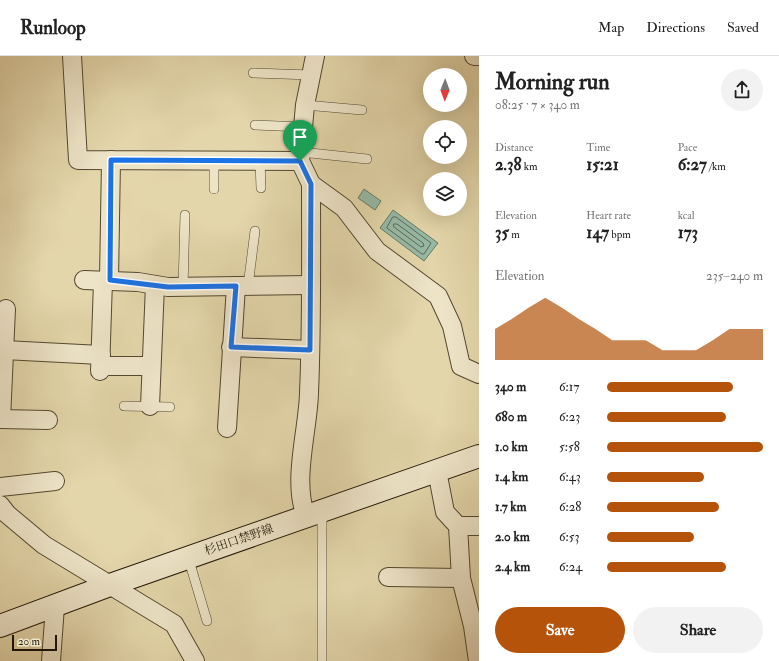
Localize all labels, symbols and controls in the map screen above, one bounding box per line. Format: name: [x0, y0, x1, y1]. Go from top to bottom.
text: Runloop: [20, 16, 86, 40]
text: Map: [598, 19, 624, 36]
text: Directions: [646, 19, 705, 36]
text: Saved: [727, 19, 759, 36]
north arrow: [423, 68, 467, 112]
map controls: [423, 68, 467, 216]
text: Morning run: [495, 68, 610, 96]
button: share: [721, 69, 763, 111]
text: 08:25 · 7 × 340 m: [495, 97, 580, 113]
pin: [283, 120, 317, 161]
button: locate: [423, 120, 467, 164]
icon: arrive: [289, 126, 311, 148]
text: Distance: [495, 141, 533, 154]
text: Time: [586, 141, 610, 154]
text: Pace: [678, 141, 697, 154]
text: 2.38: [495, 154, 521, 175]
text: 15:21: [586, 154, 619, 175]
text: 6:27: [678, 154, 707, 175]
text: km: [521, 160, 538, 173]
text: /km: [707, 160, 726, 173]
button: layers: [423, 172, 467, 216]
text: Elevation: [495, 209, 537, 222]
text: Heart rate: [586, 209, 631, 222]
text: kcal: [678, 209, 695, 222]
text: 35: [495, 222, 509, 243]
text: 147: [586, 222, 609, 243]
text: 173: [678, 222, 698, 243]
text: m: [509, 228, 520, 241]
text: bpm: [609, 228, 631, 241]
text: Elevation: [495, 268, 545, 284]
text: 235–240 m: [706, 268, 763, 284]
text: 340 m: [495, 379, 526, 395]
text: 6:17: [559, 379, 579, 395]
text: 680 m: [495, 409, 527, 425]
text: 6:23: [559, 409, 580, 425]
text: 1.0 km: [495, 439, 528, 455]
text: 5:58: [559, 439, 580, 455]
text: 1.4 km: [495, 469, 528, 485]
text: 6:43: [559, 469, 581, 485]
text: 1.7 km: [495, 499, 527, 515]
text: 6:28: [559, 499, 581, 515]
street label: 杉田口禁野線: [203, 521, 275, 559]
text: 2.0 km: [495, 529, 530, 545]
text: 6:53: [559, 529, 579, 545]
text: 2.4 km: [495, 559, 530, 575]
text: 6:24: [559, 559, 582, 575]
button: Save: [495, 607, 625, 653]
button: Share: [633, 607, 763, 653]
scale bar: [12, 633, 57, 652]
text: 20 m: [18, 635, 40, 648]

